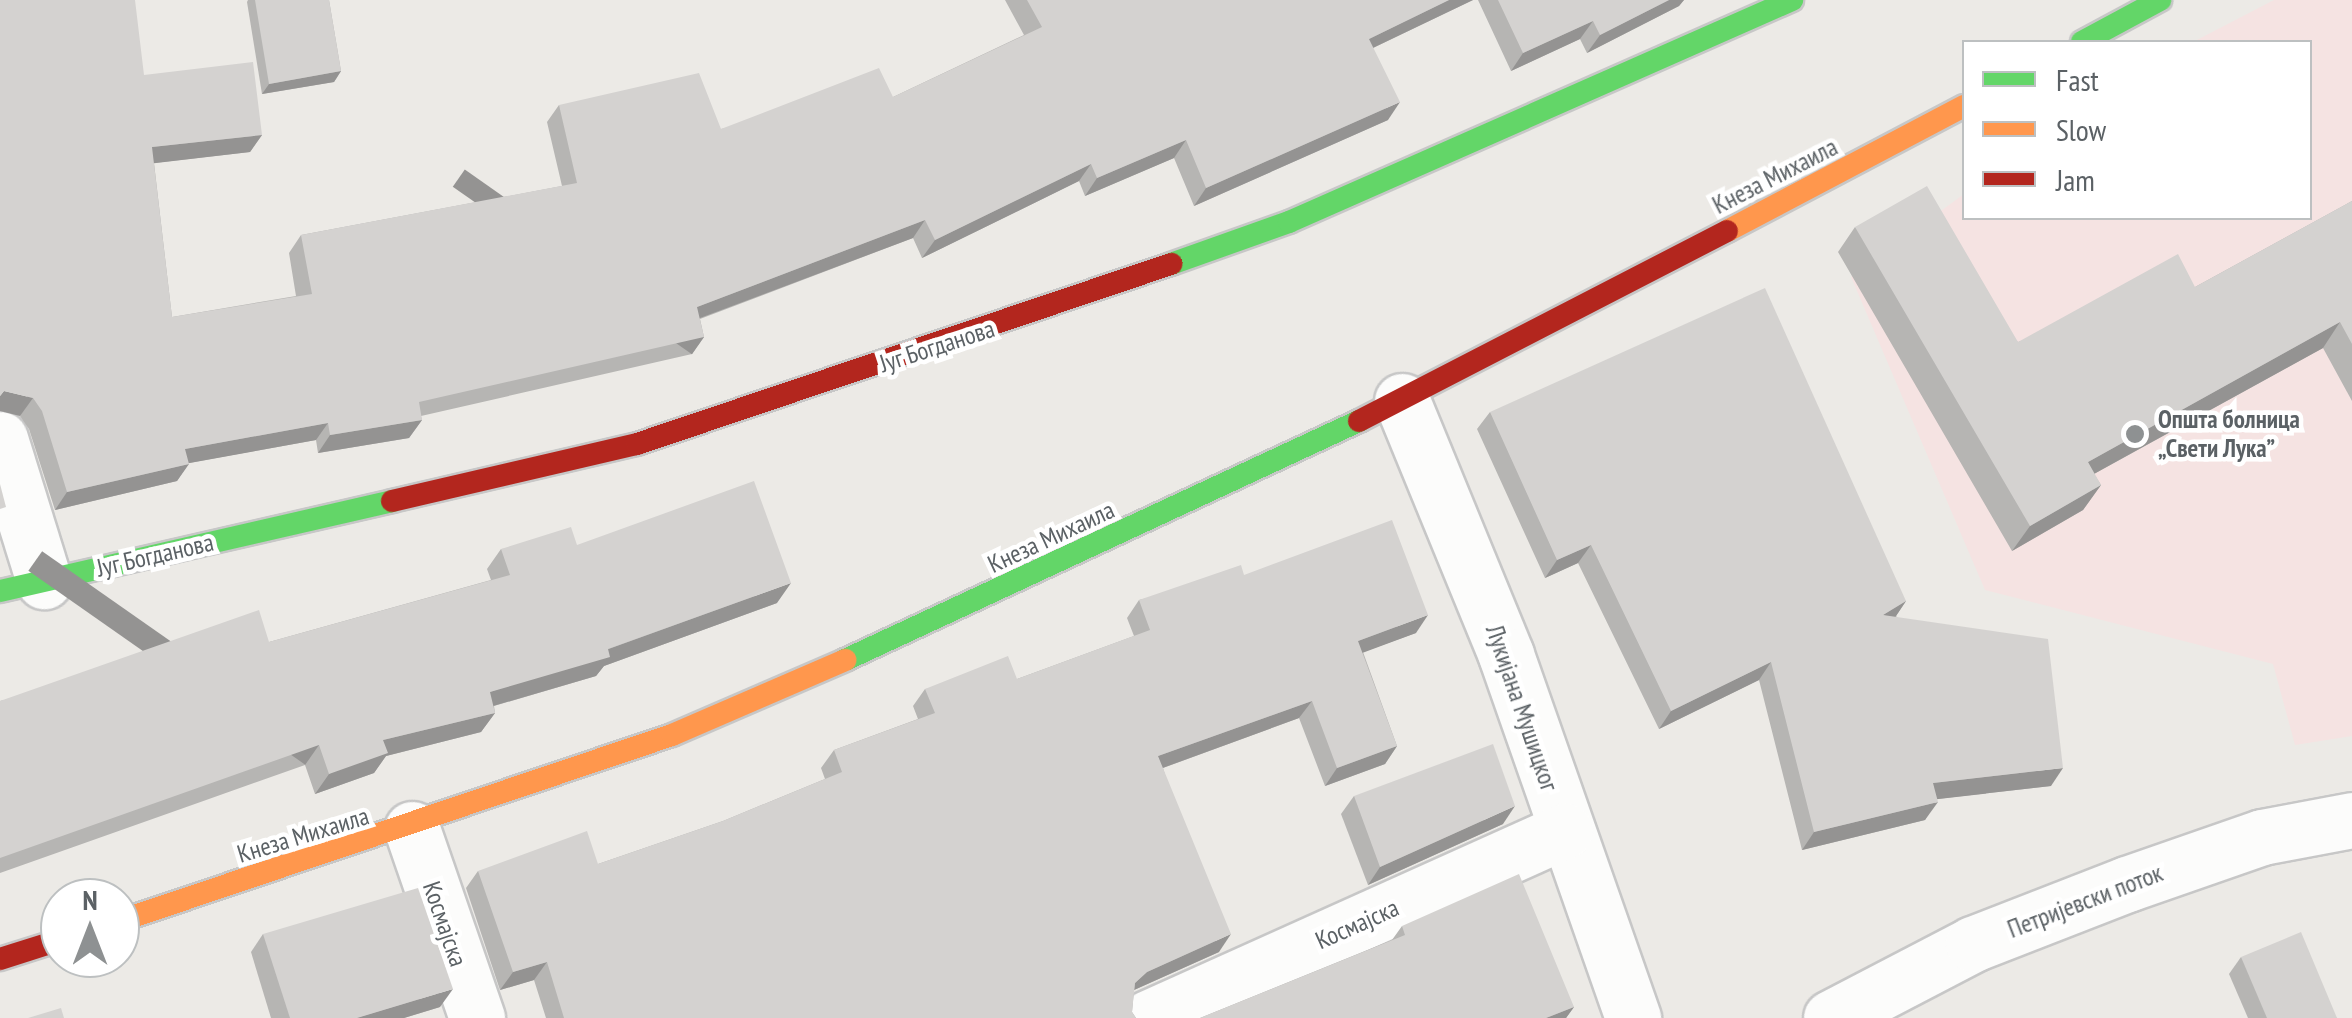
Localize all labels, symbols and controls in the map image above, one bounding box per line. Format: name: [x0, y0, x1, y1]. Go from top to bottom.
legend: [1962, 40, 2312, 220]
text: Fast: [2056, 60, 2099, 99]
text: Slow: [2056, 110, 2106, 149]
street label: Кнеза Михаила: [1708, 132, 1842, 220]
text: Jam: [2056, 160, 2095, 199]
street label: Југ Богданова: [875, 313, 999, 379]
place label: Општа болница „Свети Лука”: [2158, 405, 2300, 464]
marker: Општа болница „Свети Лука”: [2122, 421, 2148, 447]
street label: Кнеза Михаила: [983, 495, 1119, 579]
street label: Југ Богданова: [93, 527, 217, 583]
street label: Лукијана Мушицког: [1479, 621, 1565, 795]
street label: Кнеза Михаила: [234, 801, 372, 869]
street label: Петријевски поток: [2003, 858, 2167, 944]
north arrow: [40, 878, 140, 978]
street label: Космајска: [417, 878, 473, 970]
text: N: [82, 881, 98, 918]
street label: Космајска: [1311, 892, 1403, 956]

